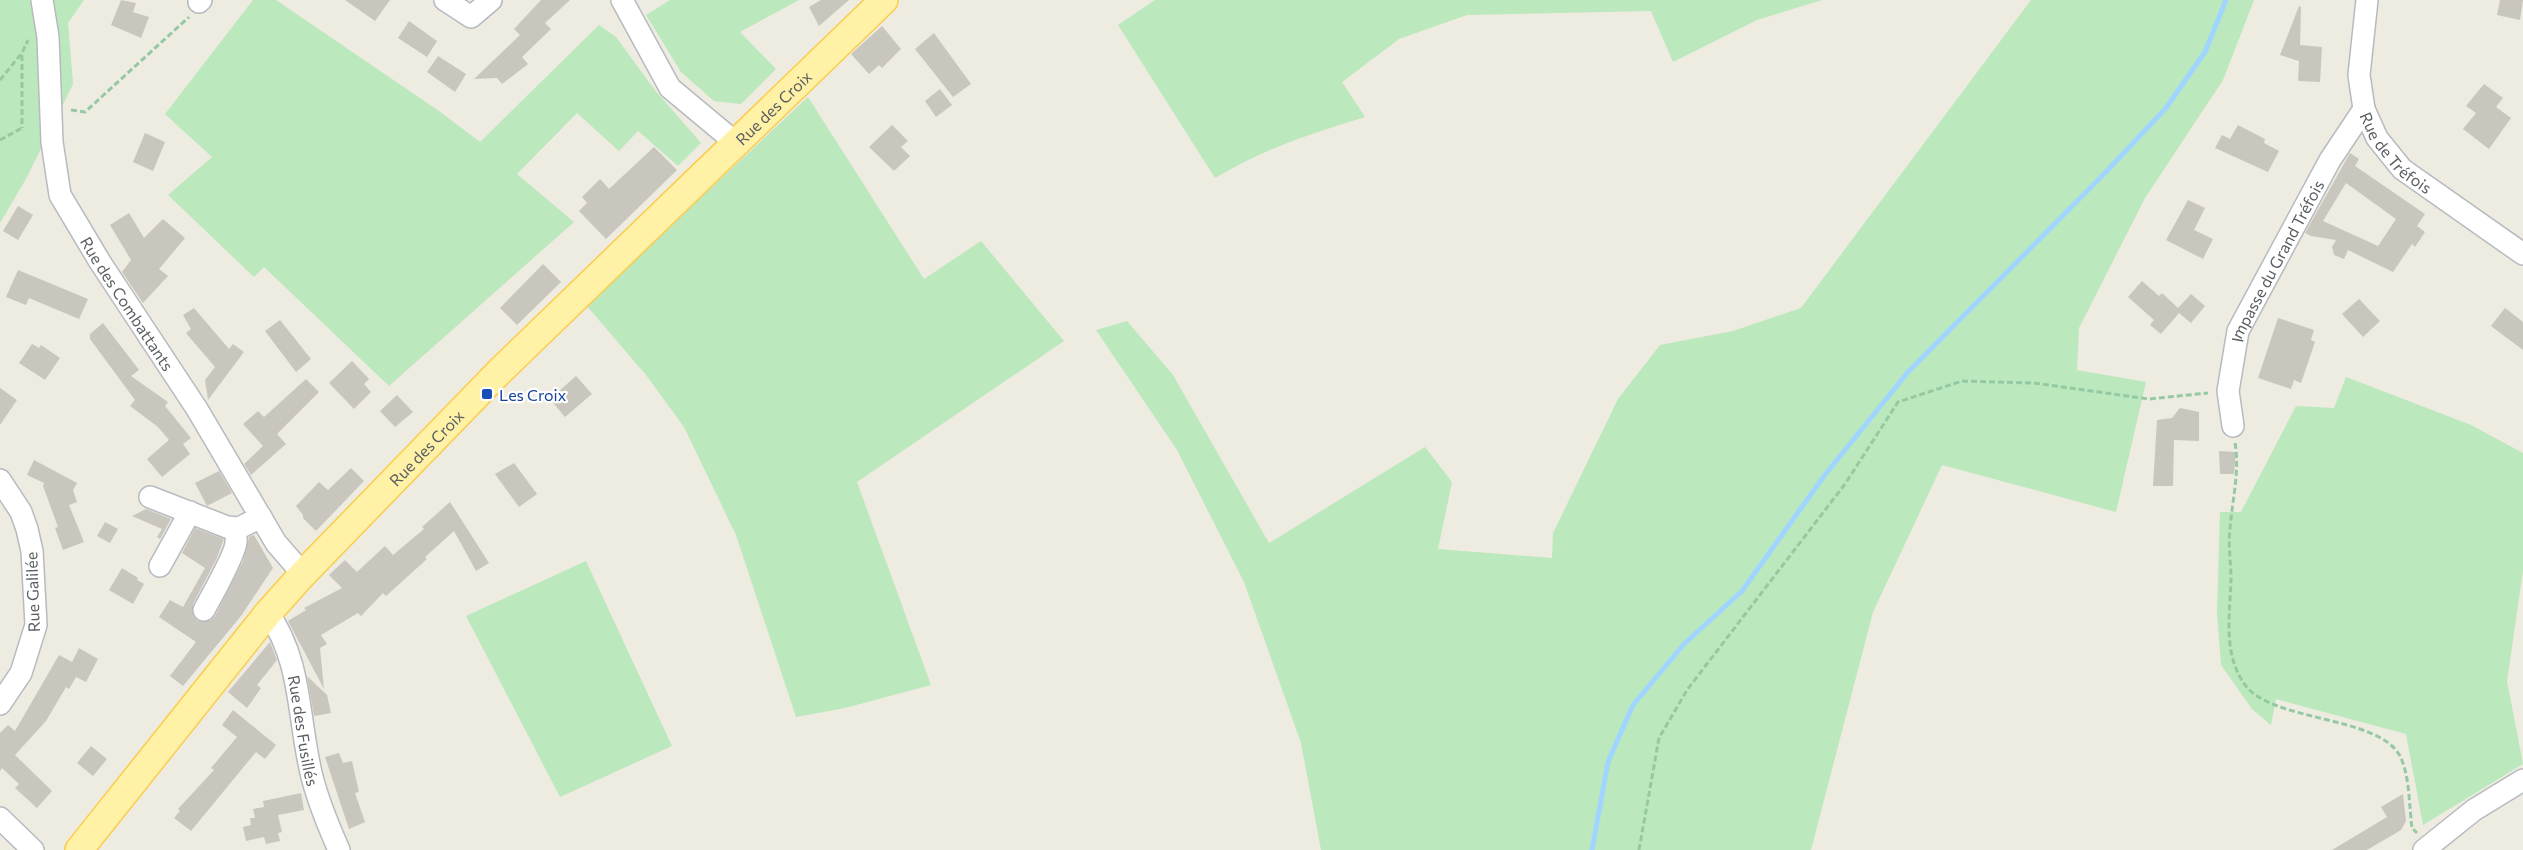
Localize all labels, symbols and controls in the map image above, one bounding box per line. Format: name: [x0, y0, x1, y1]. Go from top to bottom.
street label: Rue des Croix: [731, 66, 815, 148]
street label: Rue de Tréfois: [2357, 109, 2436, 197]
street label: Impasse du Grand Tréfois: [2227, 176, 2327, 343]
street label: Rue des Combattants: [77, 233, 178, 374]
place label: Les Croix: [499, 385, 567, 404]
marker: Les Croix: [480, 387, 494, 401]
street label: Rue des Croix: [385, 405, 467, 489]
street label: Rue Galilée: [21, 552, 43, 632]
street label: Rue des Fusillés: [285, 673, 323, 788]

